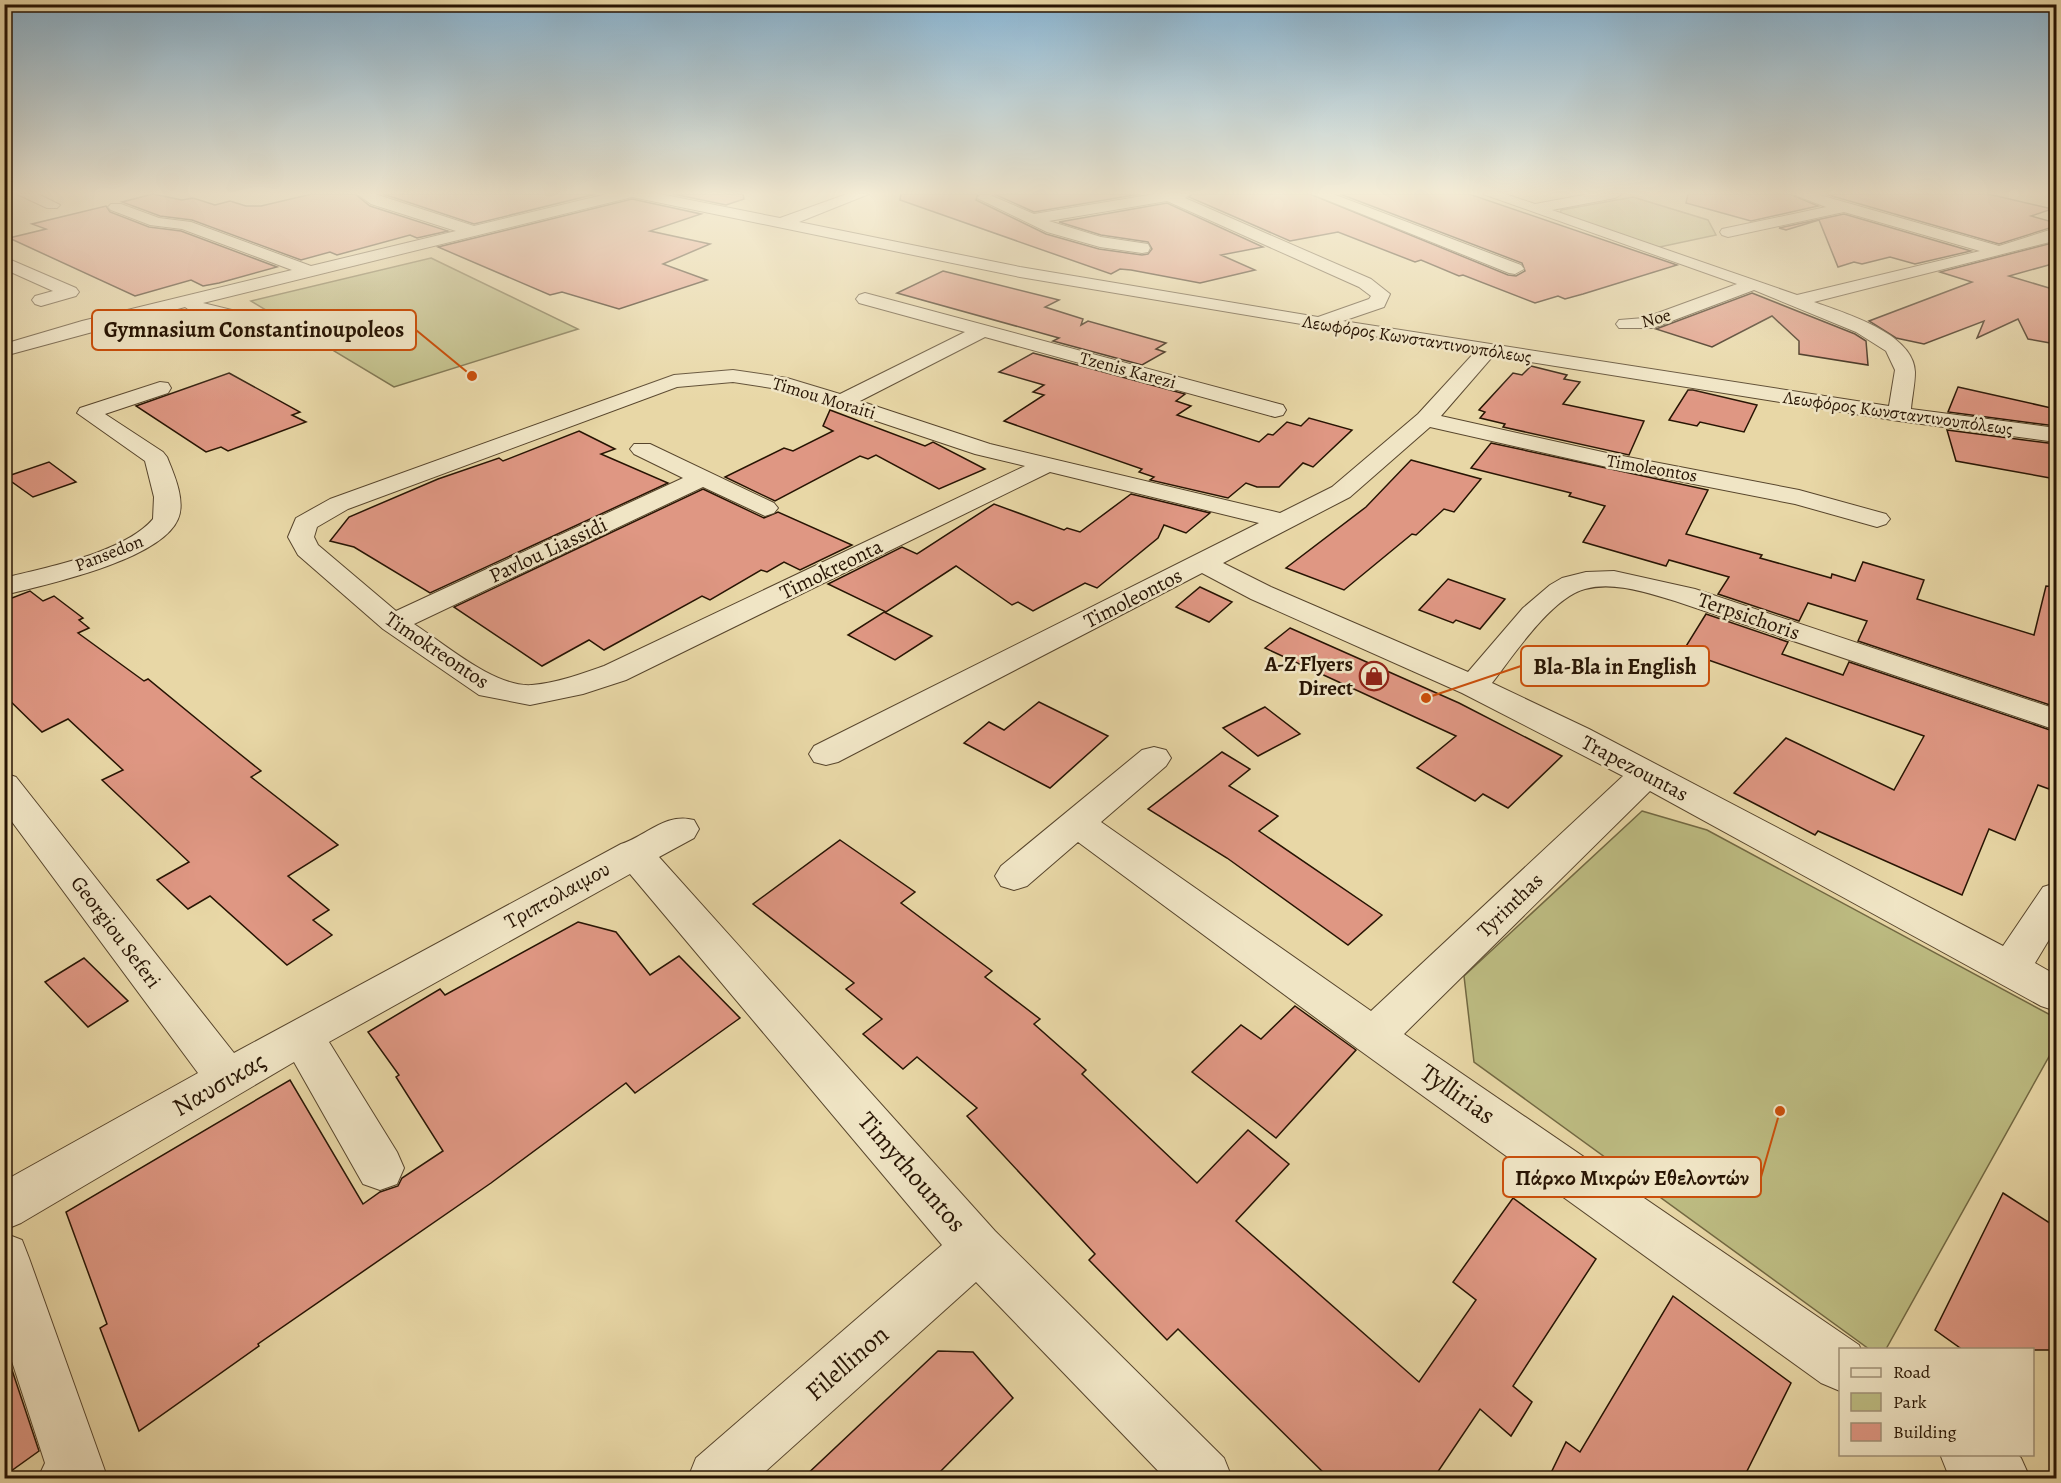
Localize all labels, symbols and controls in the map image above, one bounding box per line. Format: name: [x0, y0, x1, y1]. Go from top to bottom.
street label: Noe: [1639, 303, 1673, 333]
street label: Λεωφόρος Κωνσταντινουπόλεως: [1300, 309, 1533, 369]
callout: Gymnasium Constantinoupoleos: [92, 310, 416, 350]
text: Gymnasium Constantinoupoleos: [104, 315, 404, 345]
street label: Tzenis Karezi: [1077, 346, 1179, 394]
street label: Timou Moraiti: [769, 371, 879, 425]
street label: Λεωφόρος Κωνσταντινουπόλεως: [1781, 385, 2014, 441]
street label: Timoleontos: [1605, 448, 1699, 488]
street label: Pavlou Liassidi: [484, 510, 612, 590]
street label: Pansedon: [71, 529, 147, 577]
street label: Timokreonta: [775, 532, 887, 606]
street label: Timoleontos: [1079, 561, 1187, 635]
street label: Terpsichoris: [1694, 585, 1804, 647]
street label: Timokreontos: [379, 605, 495, 695]
callout: Bla-Bla in English: [1521, 646, 1709, 686]
place label: A-Z Flyers Direct: [1264, 650, 1353, 702]
text: Bla-Bla in English: [1533, 652, 1697, 682]
shop icon: A-Z Flyers Direct: [1358, 660, 1390, 692]
street label: Trapezountas: [1577, 728, 1693, 808]
street label: Τριπτολαιμου: [499, 855, 615, 935]
street label: Tyrinthas: [1471, 867, 1549, 943]
street label: Georgiou Seferi: [65, 870, 168, 994]
street label: Ναυσικας: [166, 1043, 272, 1125]
street label: Tyllirias: [1413, 1055, 1503, 1133]
street label: Timythountos: [850, 1104, 974, 1240]
callout: Πάρκο Μικρών Εθελοντών: [1503, 1157, 1761, 1197]
text: Πάρκο Μικρών Εθελοντών: [1515, 1163, 1749, 1193]
street label: Filellinon: [798, 1317, 896, 1409]
legend: [1839, 1348, 2034, 1456]
text: Road: [1893, 1360, 1931, 1384]
text: Park: [1893, 1390, 1927, 1414]
text: Building: [1893, 1420, 1957, 1444]

